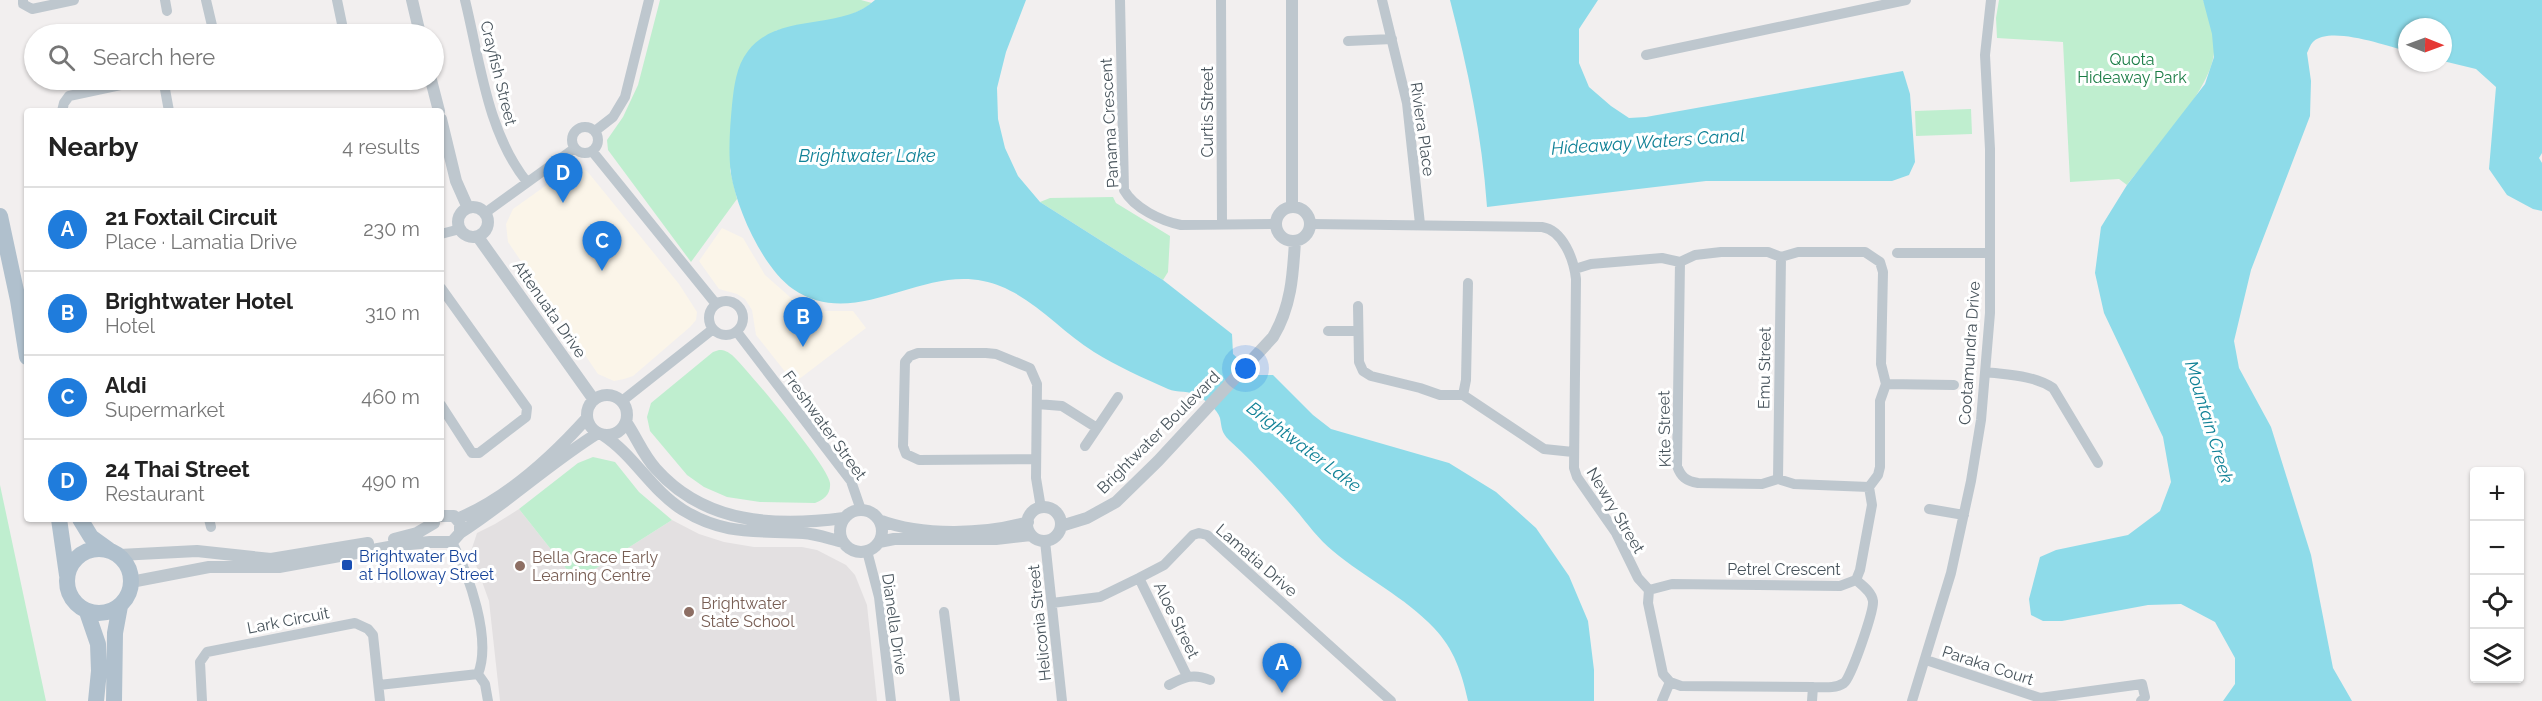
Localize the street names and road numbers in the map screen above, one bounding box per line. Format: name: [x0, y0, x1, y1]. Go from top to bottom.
street label: Crayfish Street: [476, 19, 521, 128]
street label: Panama Crescent: [1097, 57, 1122, 189]
street label: Curtis Street: [1198, 66, 1217, 158]
street label: Riviera Place: [1407, 81, 1439, 177]
street label: Attenuata Drive: [509, 257, 590, 362]
street label: Cootamundra Drive: [1955, 281, 1984, 426]
street label: Emu Street: [1754, 326, 1775, 409]
street label: Freshwater Street: [779, 367, 871, 484]
street label: Brightwater Boulevard: [1093, 367, 1224, 497]
street label: Kite Street: [1654, 390, 1675, 468]
street label: Newry Street: [1583, 464, 1649, 557]
street label: Lamatia Drive: [1212, 520, 1301, 601]
street label: Petrel Crescent: [1727, 560, 1841, 579]
street label: Heliconia Street: [1024, 563, 1055, 682]
street label: Dianella Drive: [878, 572, 911, 676]
street label: Aloe Street: [1150, 579, 1203, 662]
street label: Lark Circuit: [245, 603, 331, 638]
street label: Paraka Court: [1940, 642, 2037, 689]

